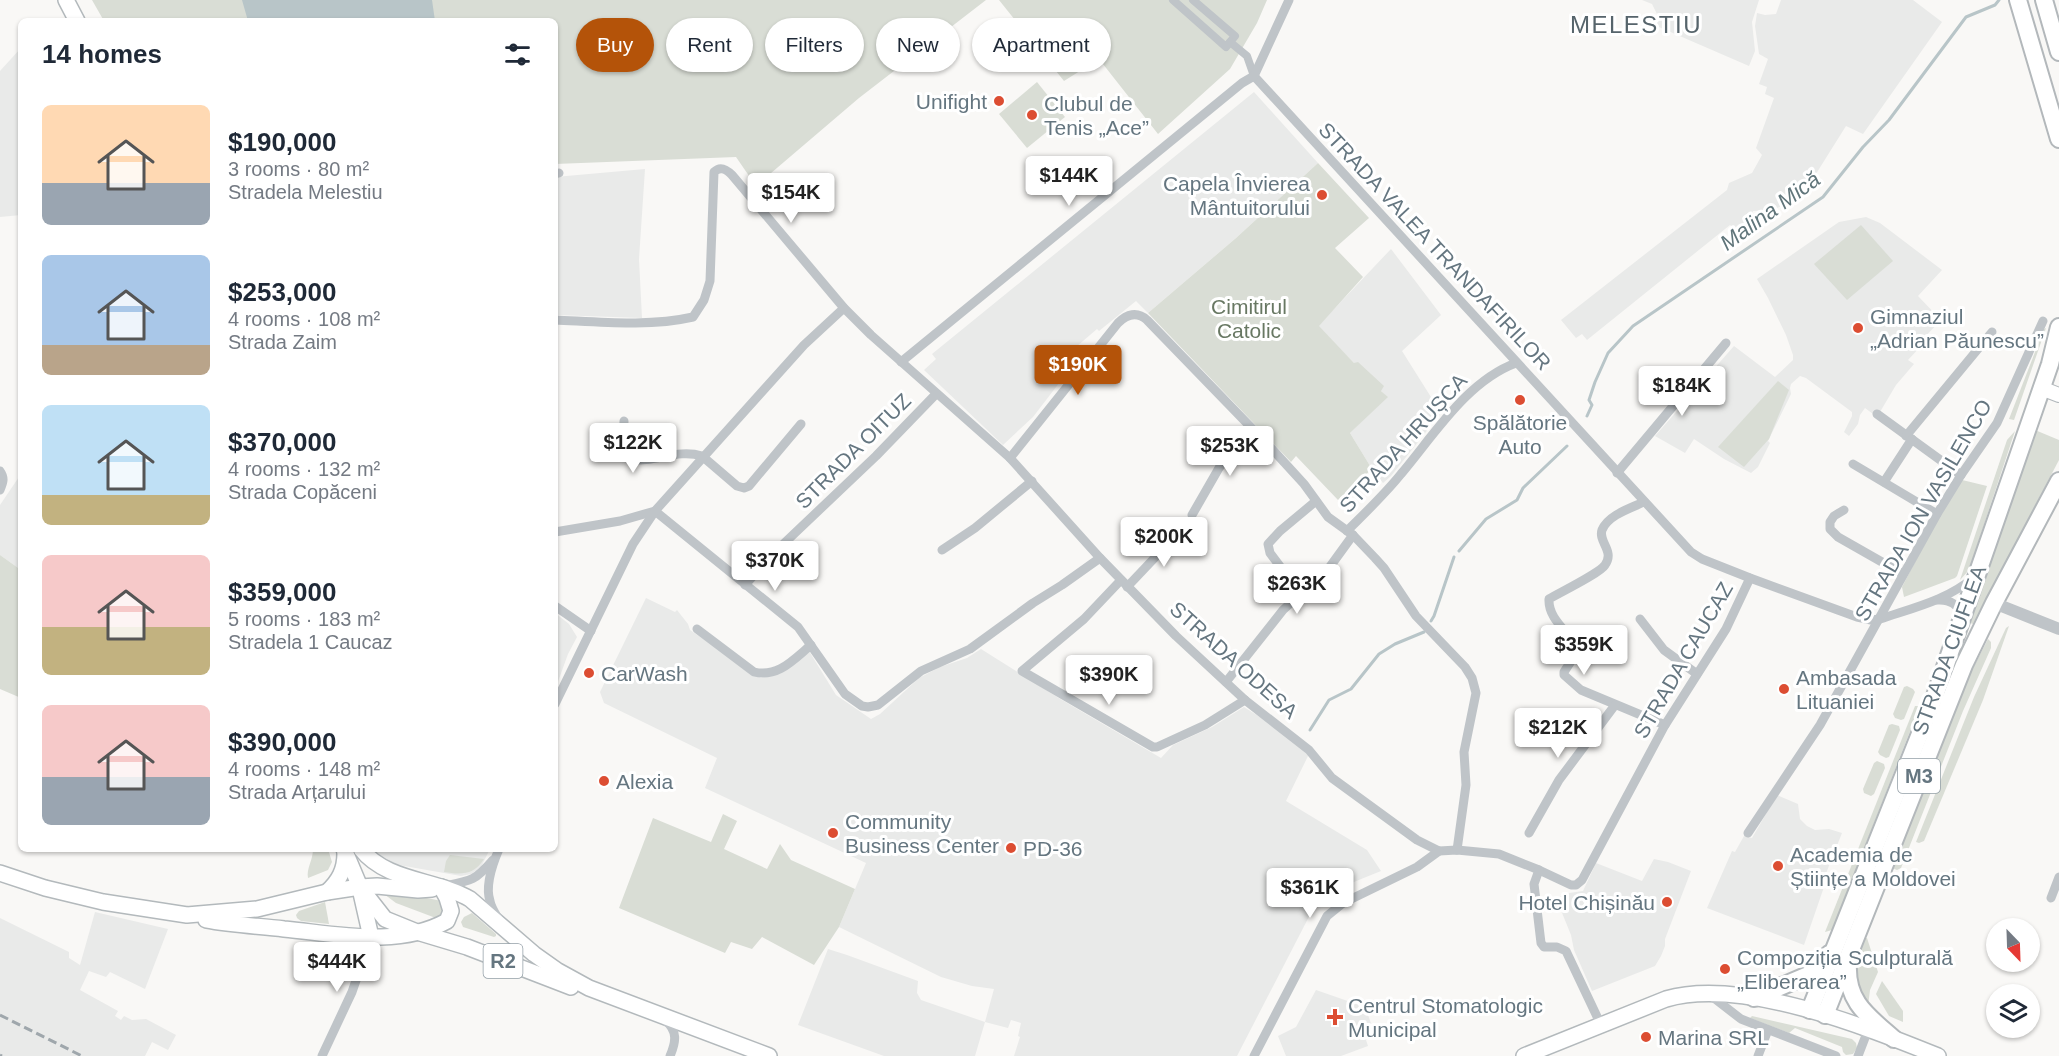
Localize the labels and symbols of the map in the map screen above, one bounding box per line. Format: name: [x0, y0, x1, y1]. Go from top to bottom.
district label: MELESTIU: [1570, 11, 1702, 38]
place label: Unifight: [916, 90, 987, 113]
place label: Clubul de Tenis „Ace”: [1044, 92, 1149, 139]
marker: Unifight: [992, 94, 1006, 108]
marker: Clubul de Tenis „Ace”: [1025, 108, 1039, 122]
street label: STRADA VALEA TRANDAFIRILOR: [1314, 118, 1556, 374]
pin: $144K: [1027, 156, 1111, 207]
water label: Malina Mică: [1715, 166, 1825, 256]
place label: Capela Învierea Mântuitorului: [1163, 172, 1310, 219]
pin: $154K: [749, 173, 833, 224]
marker: Capela Învierea Mântuitorului: [1315, 188, 1329, 202]
park label: Cimitirul Catolic: [1211, 295, 1287, 342]
place label: Gimnaziul „Adrian Păunescu”: [1870, 305, 2044, 352]
marker: Gimnaziul „Adrian Păunescu”: [1851, 321, 1865, 335]
pin: $190K: [1036, 345, 1120, 396]
pin: $184K: [1640, 366, 1724, 417]
street label: STRADA HRUȘCA: [1335, 369, 1471, 517]
street label: STRADA OITUZ: [791, 389, 915, 513]
marker: Spălătorie Auto: [1513, 393, 1527, 407]
street label: STRADA ION VASILENCO: [1850, 395, 1996, 625]
place label: Spălătorie Auto: [1473, 411, 1567, 458]
pin: $122K: [591, 423, 675, 474]
pin: $253K: [1188, 426, 1272, 477]
pin: $200K: [1122, 517, 1206, 568]
pin: $370K: [733, 541, 817, 592]
street label: STRADA CIUFLEA: [1908, 562, 1990, 738]
pin: $263K: [1255, 564, 1339, 615]
street label: STRADA CAUCAZ: [1629, 578, 1737, 742]
street label: STRADA ODESA: [1166, 597, 1302, 723]
pin: $359K: [1542, 625, 1626, 676]
pin: $390K: [1067, 655, 1151, 706]
place label: CarWash: [601, 662, 688, 685]
marker: CarWash: [582, 666, 596, 680]
place label: Ambasada Lituaniei: [1796, 666, 1897, 713]
marker: Ambasada Lituaniei: [1777, 682, 1791, 696]
pin: $212K: [1516, 708, 1600, 759]
road number: M3: [1898, 759, 1940, 793]
place label: Alexia: [616, 770, 674, 793]
marker: Alexia: [597, 774, 611, 788]
place label: Community Business Center: [845, 810, 999, 857]
marker: Community Business Center: [826, 826, 840, 840]
place label: PD-36: [1023, 837, 1083, 860]
marker: PD-36: [1004, 841, 1018, 855]
place label: Academia de Științe a Moldovei: [1790, 843, 1956, 890]
marker: Academia de Științe a Moldovei: [1771, 859, 1785, 873]
pin: $361K: [1268, 868, 1352, 919]
place label: Hotel Chișinău: [1518, 891, 1655, 914]
marker: Hotel Chișinău: [1660, 895, 1674, 909]
north arrow: [1986, 918, 2040, 972]
pin: $444K: [295, 942, 379, 993]
road number: R2: [484, 944, 522, 978]
place label: Compoziția Sculpturală „Eliberarea”: [1737, 946, 1953, 993]
marker: Compoziția Sculpturală „Eliberarea”: [1718, 962, 1732, 976]
place label: Centrul Stomatologic Municipal: [1348, 994, 1543, 1041]
marker: Centrul Stomatologic Municipal: [1326, 1008, 1344, 1026]
place label: Marina SRL: [1658, 1026, 1769, 1049]
marker: Marina SRL: [1639, 1030, 1653, 1044]

